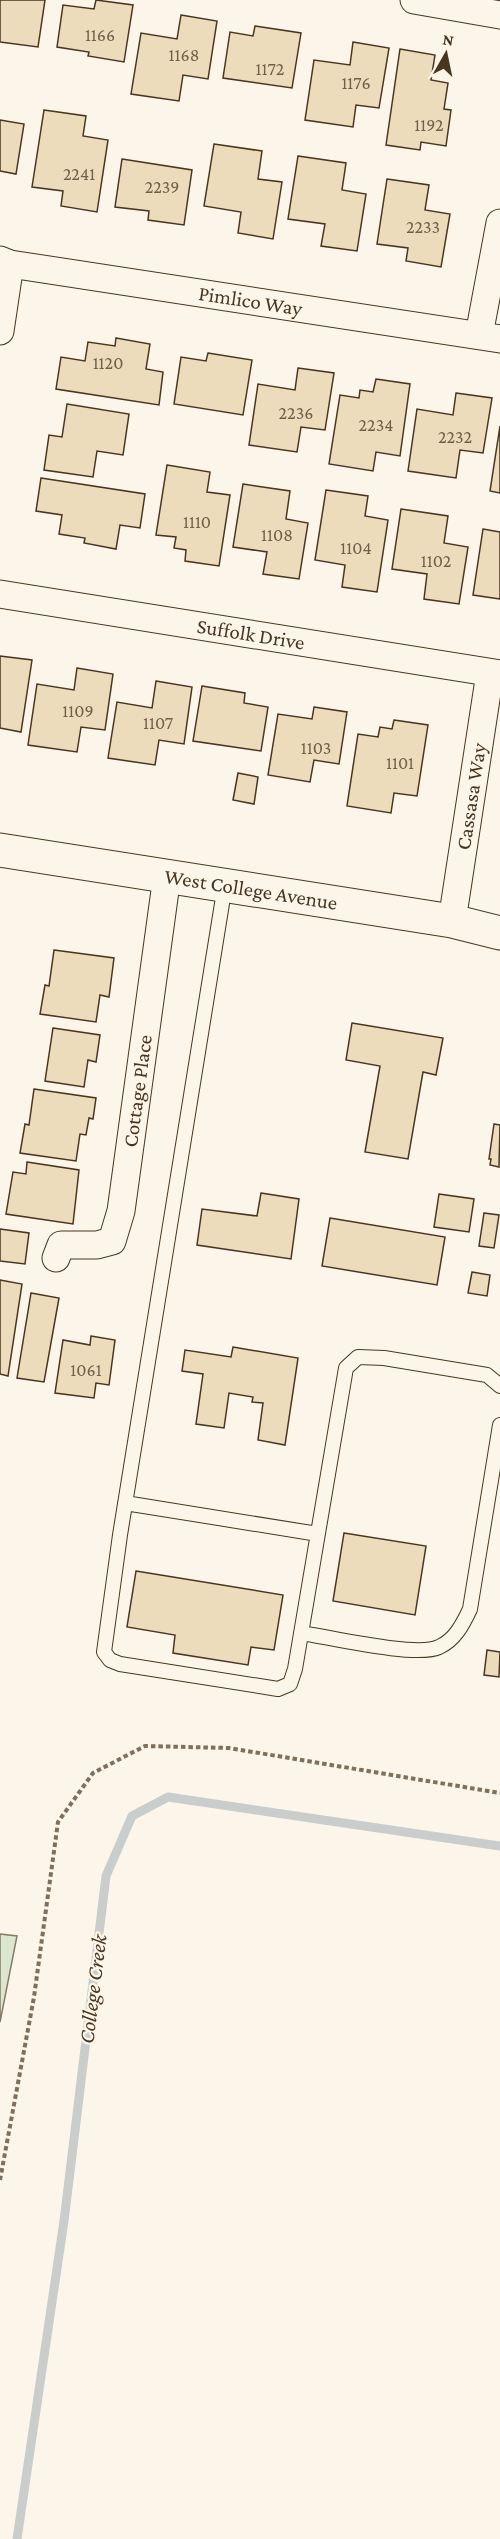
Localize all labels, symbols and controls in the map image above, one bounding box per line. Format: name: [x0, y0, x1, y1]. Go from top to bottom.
north arrow: [416, 24, 476, 84]
house number: 1166: [85, 25, 115, 45]
text: N: [442, 30, 455, 49]
house number: 1168: [169, 45, 199, 65]
house number: 1172: [256, 59, 284, 79]
house number: 1176: [341, 73, 371, 93]
house number: 1192: [414, 115, 444, 135]
house number: 2241: [63, 164, 95, 184]
house number: 2239: [145, 177, 179, 197]
house number: 2233: [406, 217, 440, 237]
street label: Pimlico Way: [197, 281, 304, 321]
house number: 1120: [93, 353, 123, 373]
house number: 2236: [279, 403, 313, 423]
house number: 2234: [359, 415, 393, 435]
house number: 2232: [438, 427, 472, 447]
house number: 1110: [183, 512, 211, 532]
house number: 1108: [261, 525, 293, 545]
house number: 1104: [340, 538, 372, 558]
house number: 1102: [421, 551, 451, 571]
street label: Suffolk Drive: [195, 614, 306, 655]
house number: 1109: [62, 701, 94, 721]
house number: 1107: [143, 713, 173, 733]
house number: 1103: [301, 738, 331, 758]
street label: Cassasa Way: [451, 741, 491, 852]
house number: 1101: [386, 753, 414, 773]
street label: West College Avenue: [163, 864, 339, 915]
street label: Cottage Place: [118, 1033, 157, 1149]
house number: 1061: [70, 1360, 102, 1380]
water label: College Creek: [73, 1932, 112, 2045]

